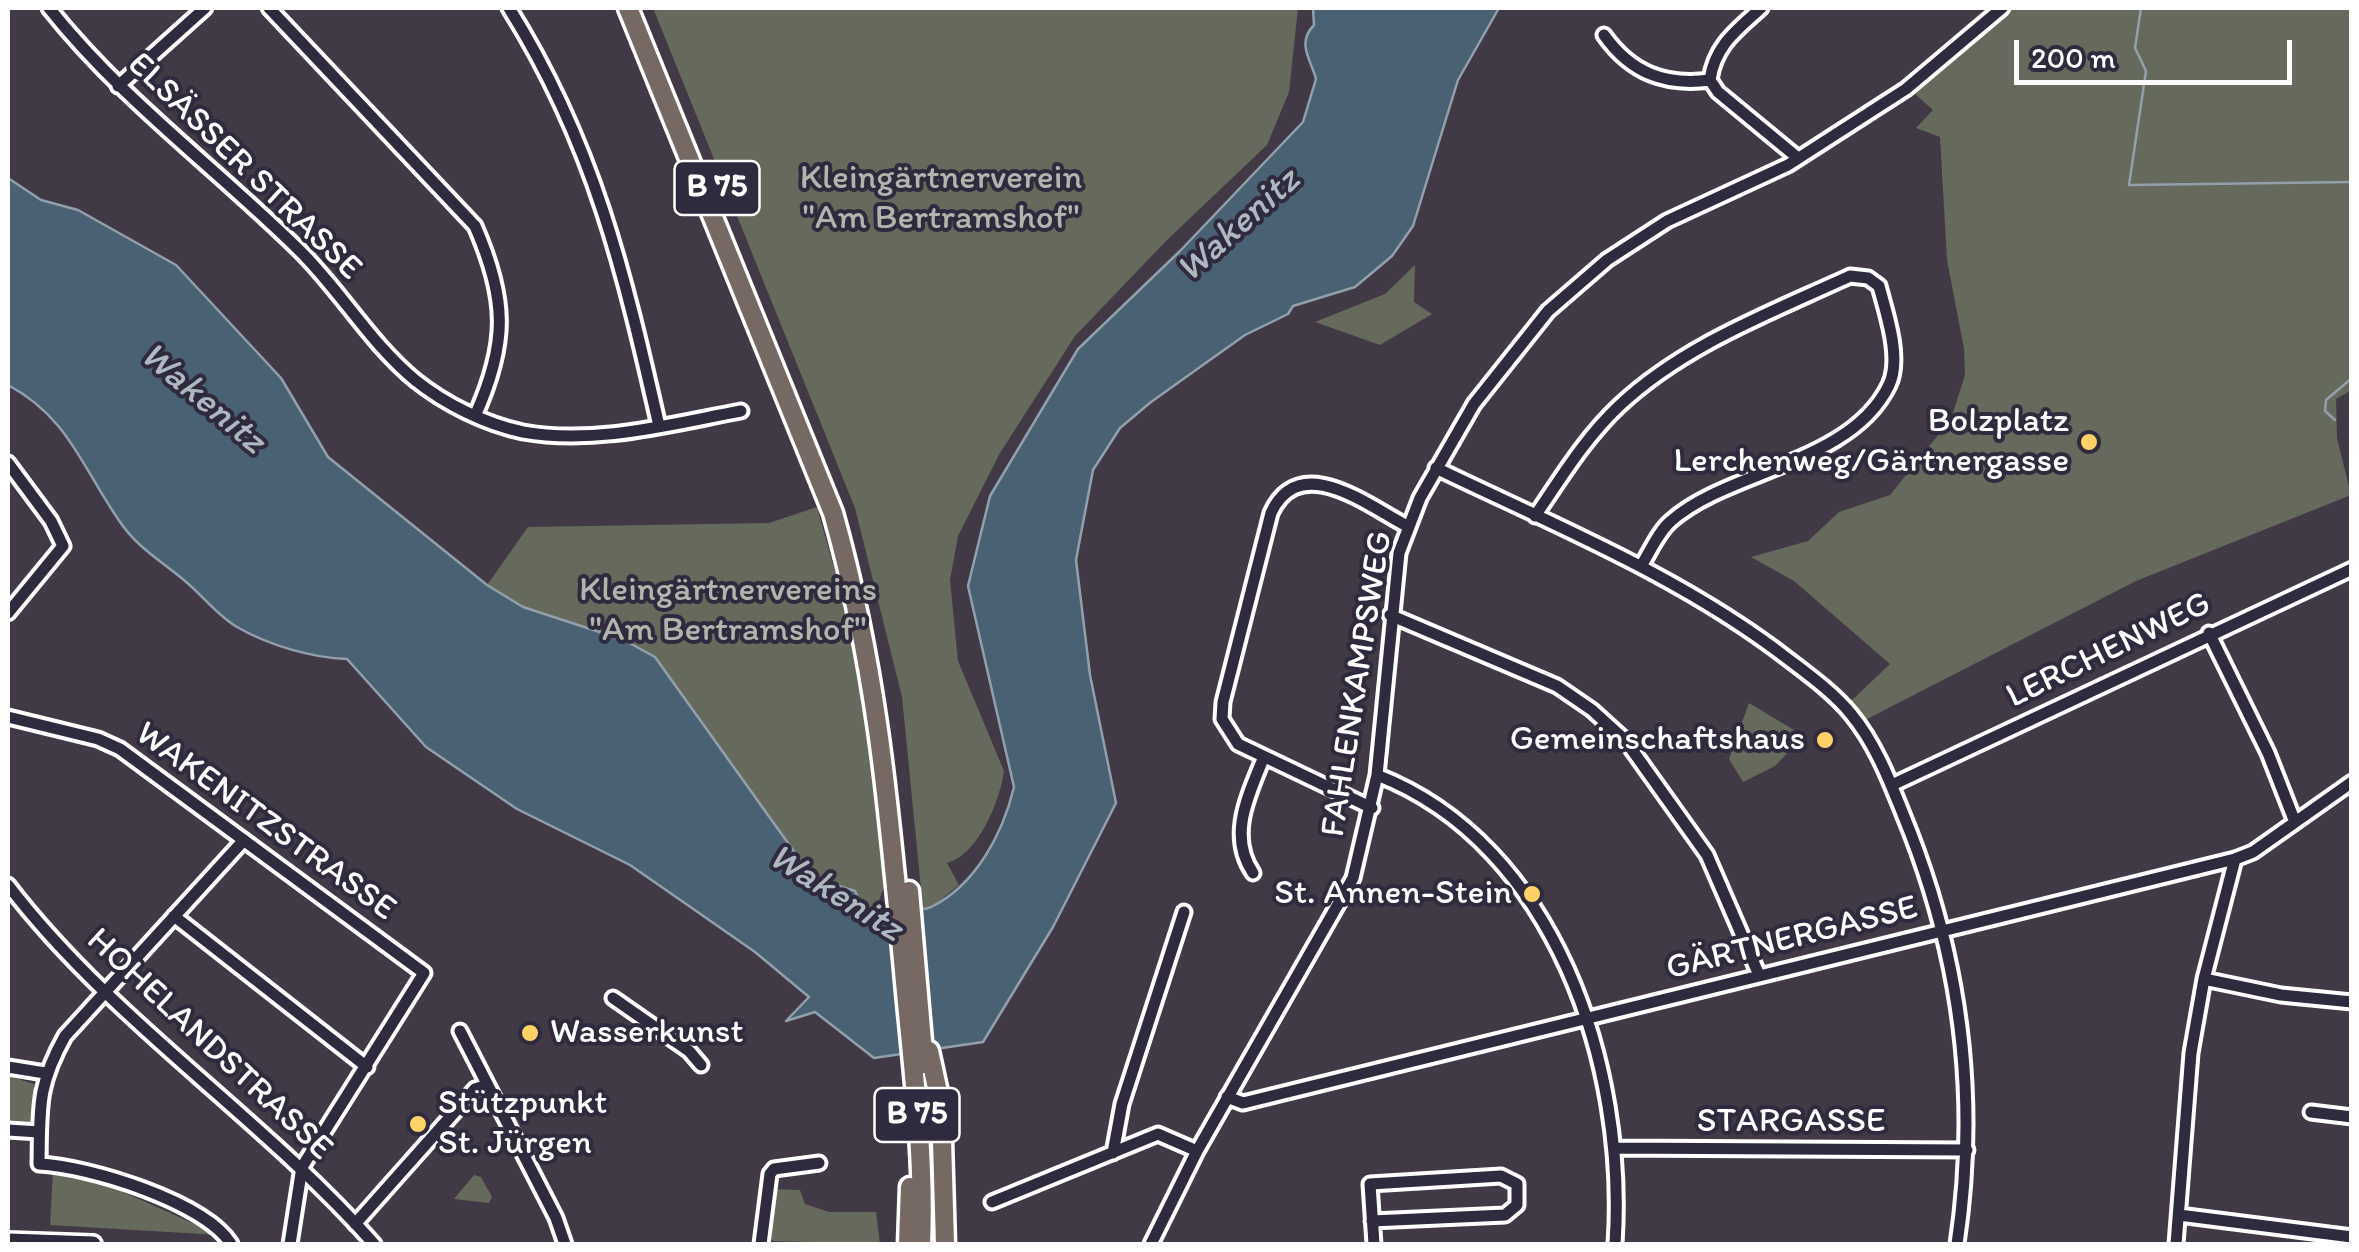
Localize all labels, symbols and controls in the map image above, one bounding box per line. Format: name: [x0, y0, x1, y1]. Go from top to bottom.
scale bar: [2019, 20, 2296, 82]
text: 200 m: [2031, 39, 2116, 76]
street label: ELSÄSSER STRASSE: [118, 44, 370, 290]
park label: Kleingärtnerverein "Am Bertramshof": [800, 158, 1082, 240]
water label: Wakenitz: [1168, 159, 1310, 293]
road number: B 75: [674, 161, 760, 215]
water label: Wakenitz: [130, 333, 274, 465]
place label: Bolzplatz Lerchenweg/Gärtnergasse: [1673, 401, 2069, 483]
marker: Bolzplatz Lerchenweg/Gärtnergasse: [2078, 431, 2100, 453]
street label: FAHLENKAMPSWEG: [1313, 528, 1403, 840]
park label: Kleingärtnervereins "Am Bertramshof": [579, 570, 877, 652]
street label: LERCHENWEG: [2000, 583, 2218, 719]
street label: WAKENITZSTRASSE: [126, 713, 404, 931]
place label: Gemeinschaftshaus: [1510, 719, 1805, 761]
marker: Gemeinschaftshaus: [1814, 729, 1836, 751]
water label: Wakenitz: [759, 835, 911, 953]
place label: St. Annen-Stein: [1274, 873, 1512, 915]
marker: St. Annen-Stein: [1521, 883, 1543, 905]
street label: GÄRTNERGASSE: [1662, 887, 1922, 991]
street label: HOHELANDSTRASSE: [77, 920, 341, 1170]
place label: Wasserkunst: [550, 1012, 744, 1054]
marker: Wasserkunst: [519, 1022, 541, 1044]
place label: Stützpunkt St. Jürgen: [438, 1083, 607, 1165]
road number: B 75: [874, 1088, 960, 1142]
street label: STARGASSE: [1697, 1101, 1885, 1143]
marker: Stützpunkt St. Jürgen: [407, 1113, 429, 1135]

